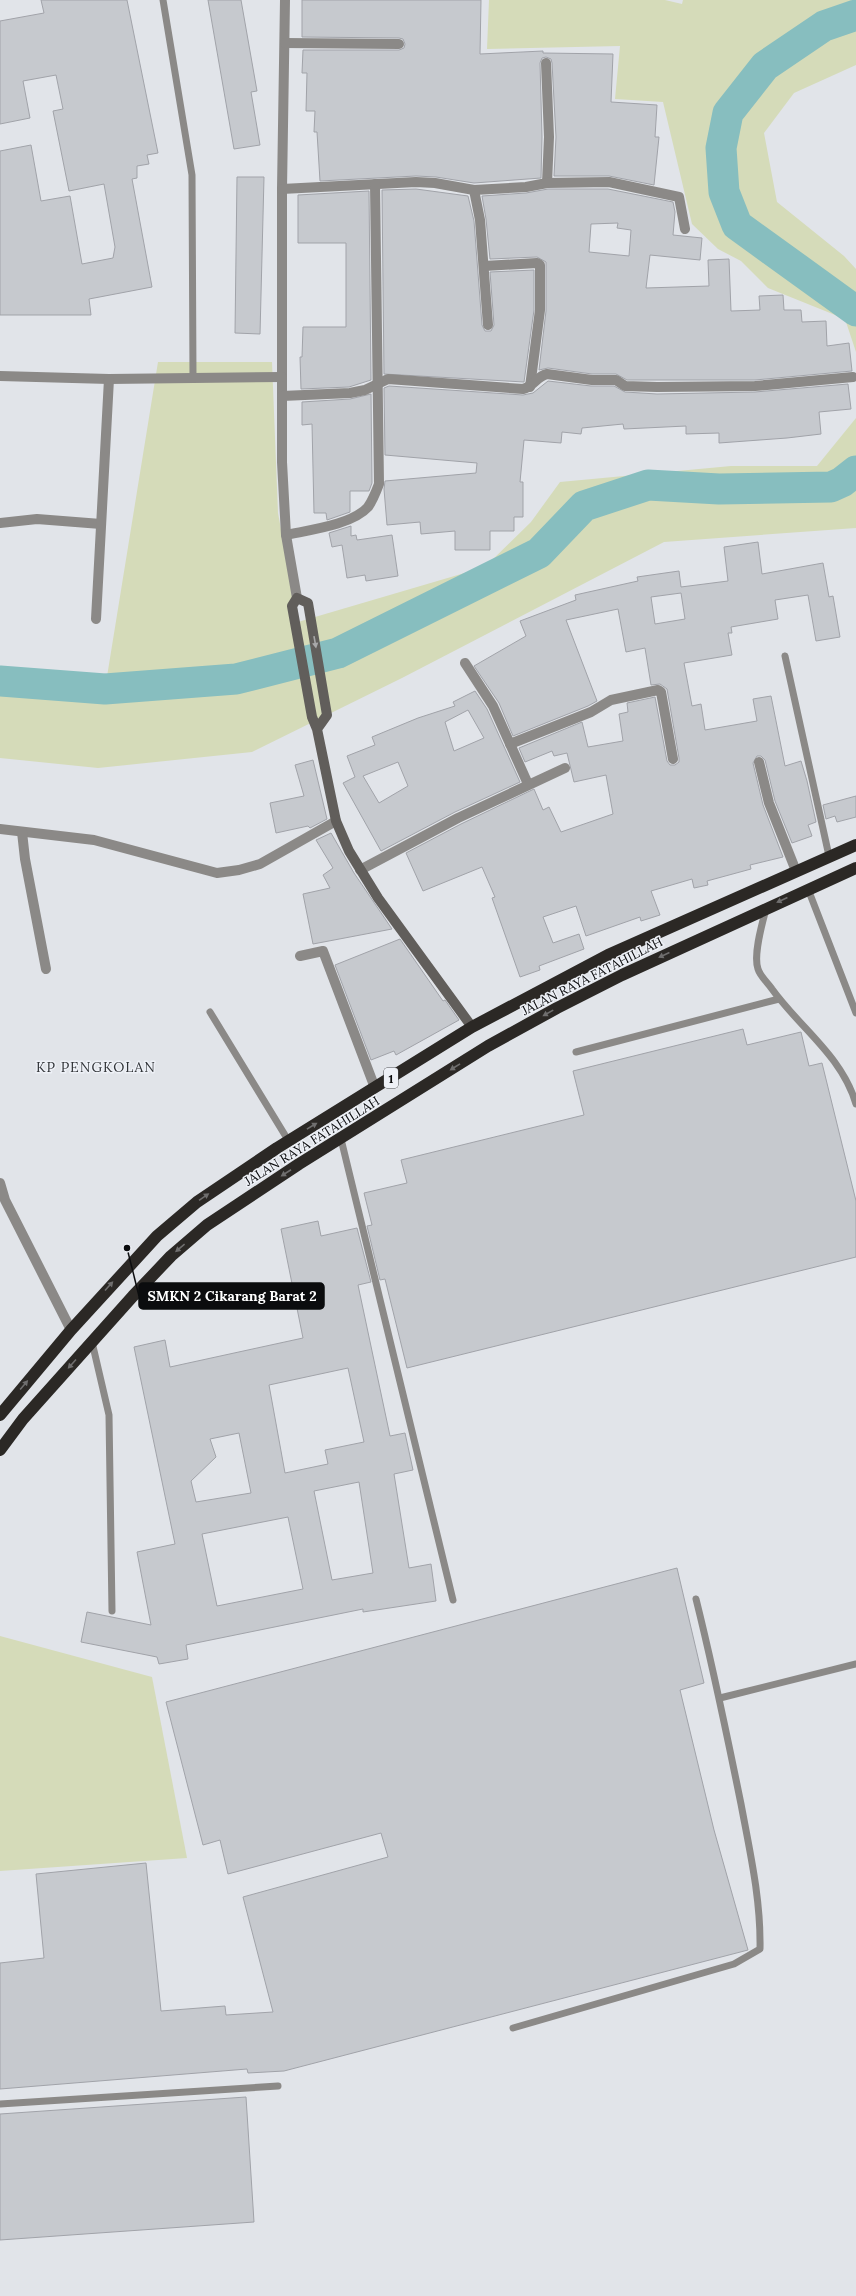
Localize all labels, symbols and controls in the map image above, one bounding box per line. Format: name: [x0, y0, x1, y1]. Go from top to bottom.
one-way arrow: [312, 636, 318, 648]
one-way arrow: [776, 897, 788, 903]
street label: JALAN RAYA FATAHILLAH: [518, 933, 665, 1020]
one-way arrow: [658, 952, 670, 958]
one-way arrow: [542, 1010, 554, 1017]
district label: KP PENGKOLAN: [36, 1058, 156, 1076]
one-way arrow: [450, 1063, 460, 1071]
road number: 1: [384, 1068, 398, 1088]
street label: JALAN RAYA FATAHILLAH: [240, 1092, 383, 1190]
one-way arrow: [306, 1122, 318, 1129]
one-way arrow: [280, 1169, 291, 1177]
one-way arrow: [198, 1193, 209, 1201]
one-way arrow: [174, 1244, 185, 1253]
one-way arrow: [105, 1281, 114, 1292]
callout: SMKN 2 Cikarang Barat 2: [139, 1283, 324, 1309]
text: SMKN 2 Cikarang Barat 2: [147, 1287, 317, 1305]
one-way arrow: [68, 1359, 77, 1369]
one-way arrow: [20, 1379, 29, 1390]

